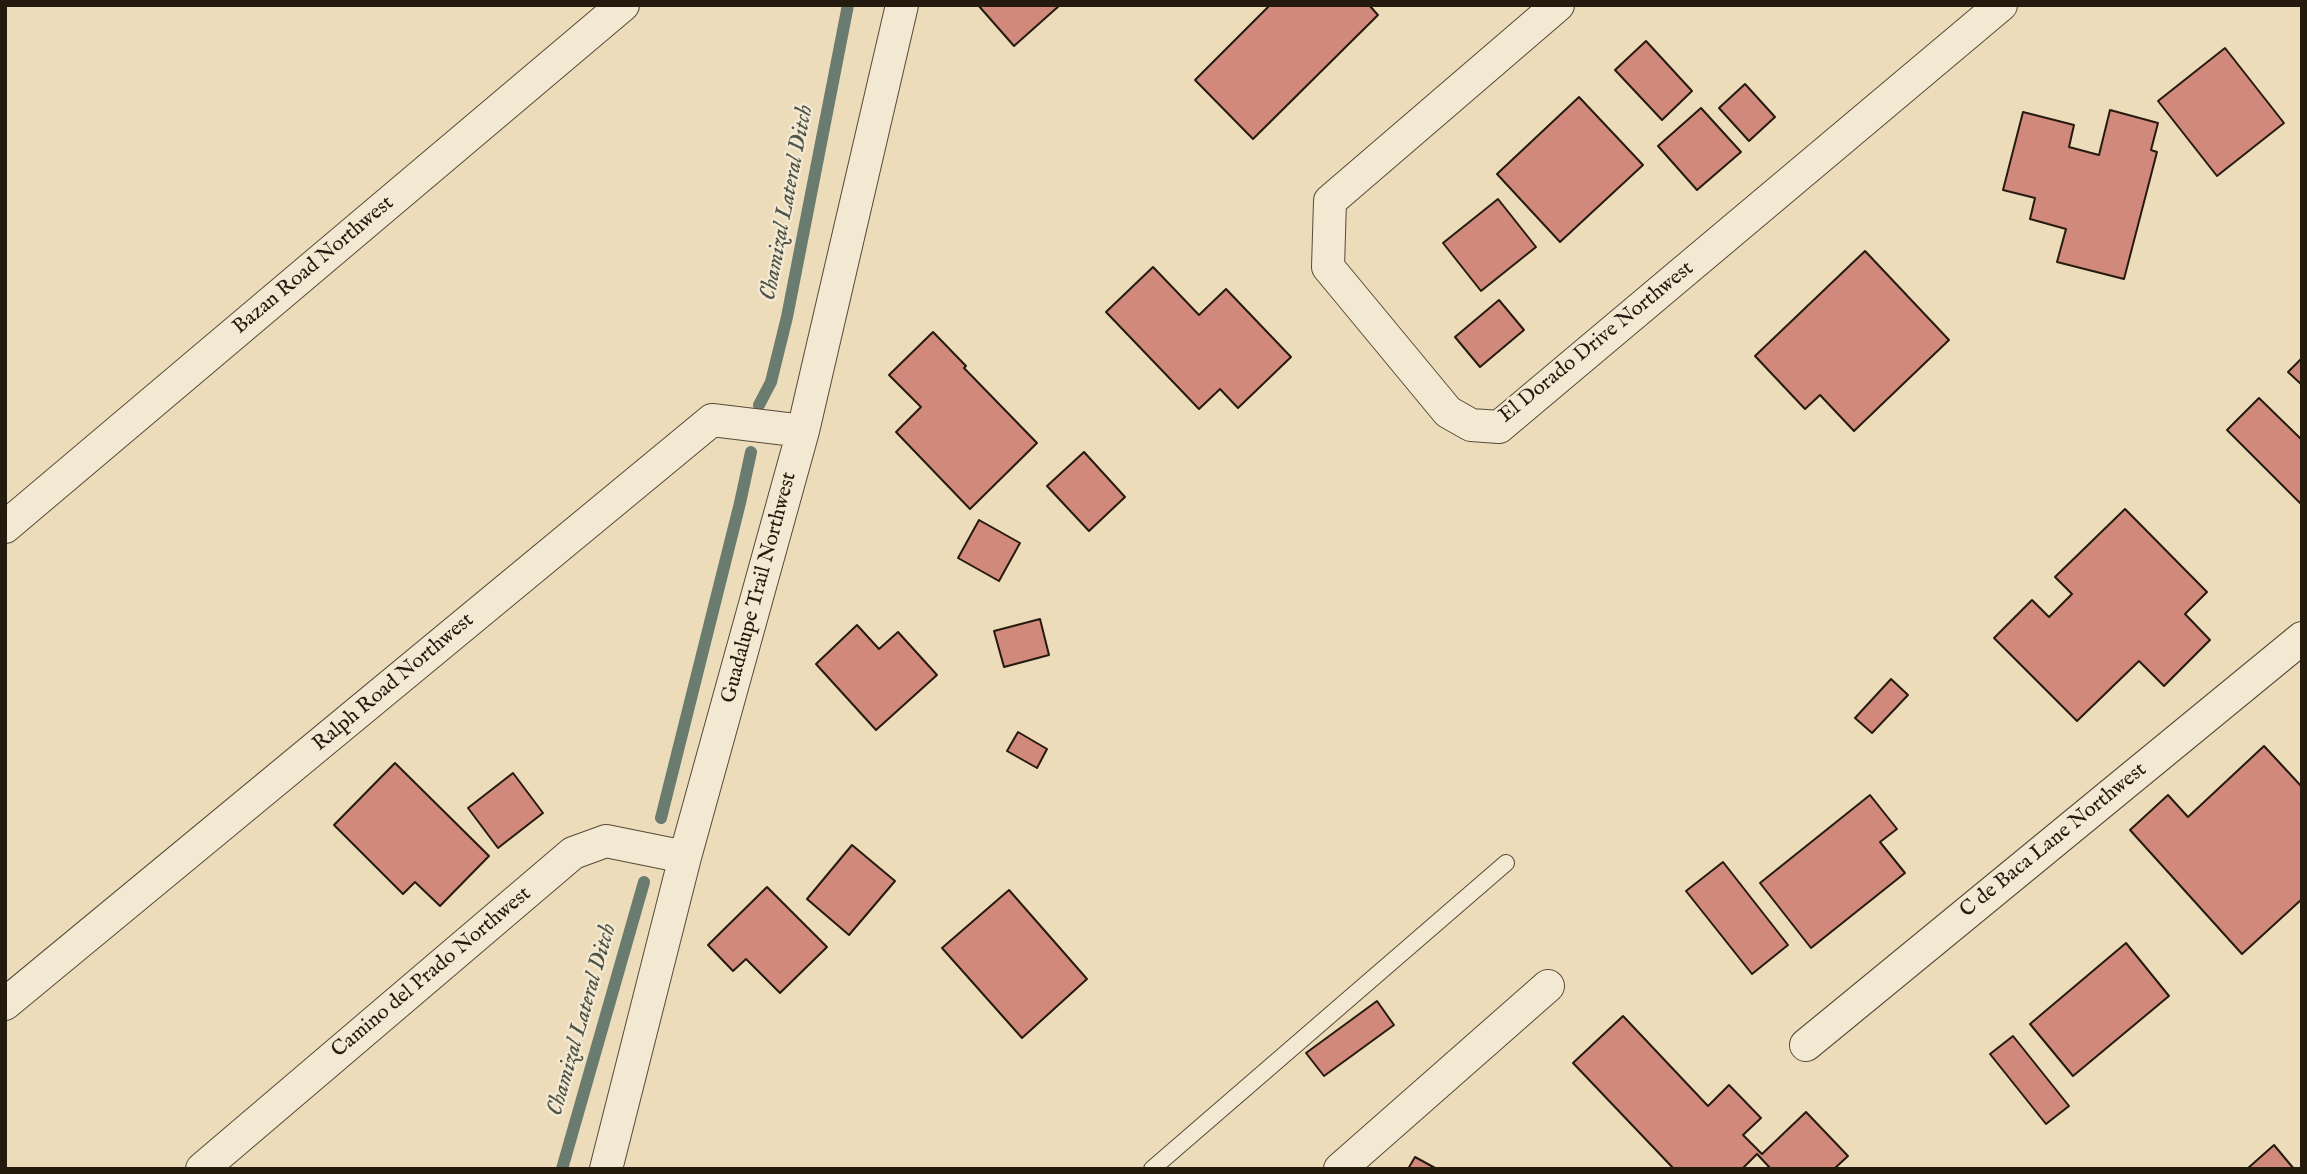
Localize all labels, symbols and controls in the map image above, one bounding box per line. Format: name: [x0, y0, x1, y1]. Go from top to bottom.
water label: Chamizal Lateral Ditch: [756, 103, 820, 303]
street label: Bazan Road Northwest: [228, 191, 400, 341]
street label: El Dorado Drive Northwest: [1495, 257, 1699, 429]
street label: Guadalupe Trail Northwest: [717, 470, 803, 706]
street label: Ralph Road Northwest: [308, 608, 480, 758]
street label: C de Baca Lane Northwest: [1956, 758, 2152, 924]
street label: Camino del Prado Northwest: [327, 882, 537, 1064]
water label: Chamizal Lateral Ditch: [542, 921, 624, 1119]

